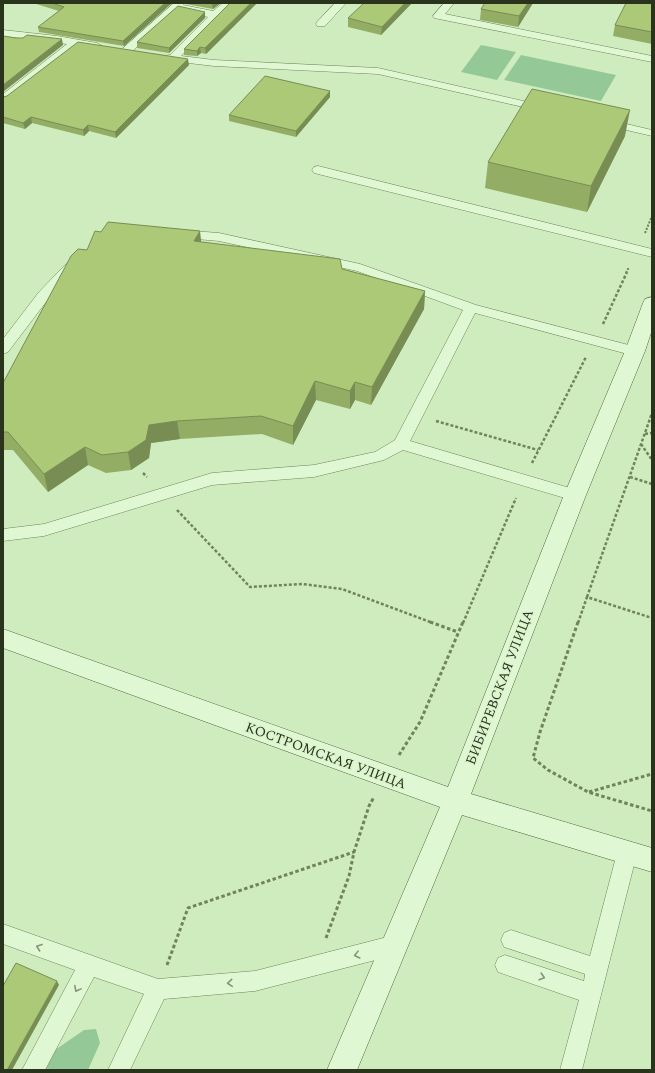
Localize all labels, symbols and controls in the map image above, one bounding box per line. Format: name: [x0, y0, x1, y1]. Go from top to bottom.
street label: БИБИРЕВСКАЯ УЛИЦА: [460, 606, 539, 768]
street label: КОСТРОМСКАЯ УЛИЦА: [242, 717, 410, 795]
one-way arrow: [36, 943, 43, 952]
one-way arrow: [354, 950, 360, 958]
one-way arrow: [538, 972, 545, 981]
one-way arrow: [227, 978, 233, 987]
one-way arrow: [74, 985, 81, 992]

